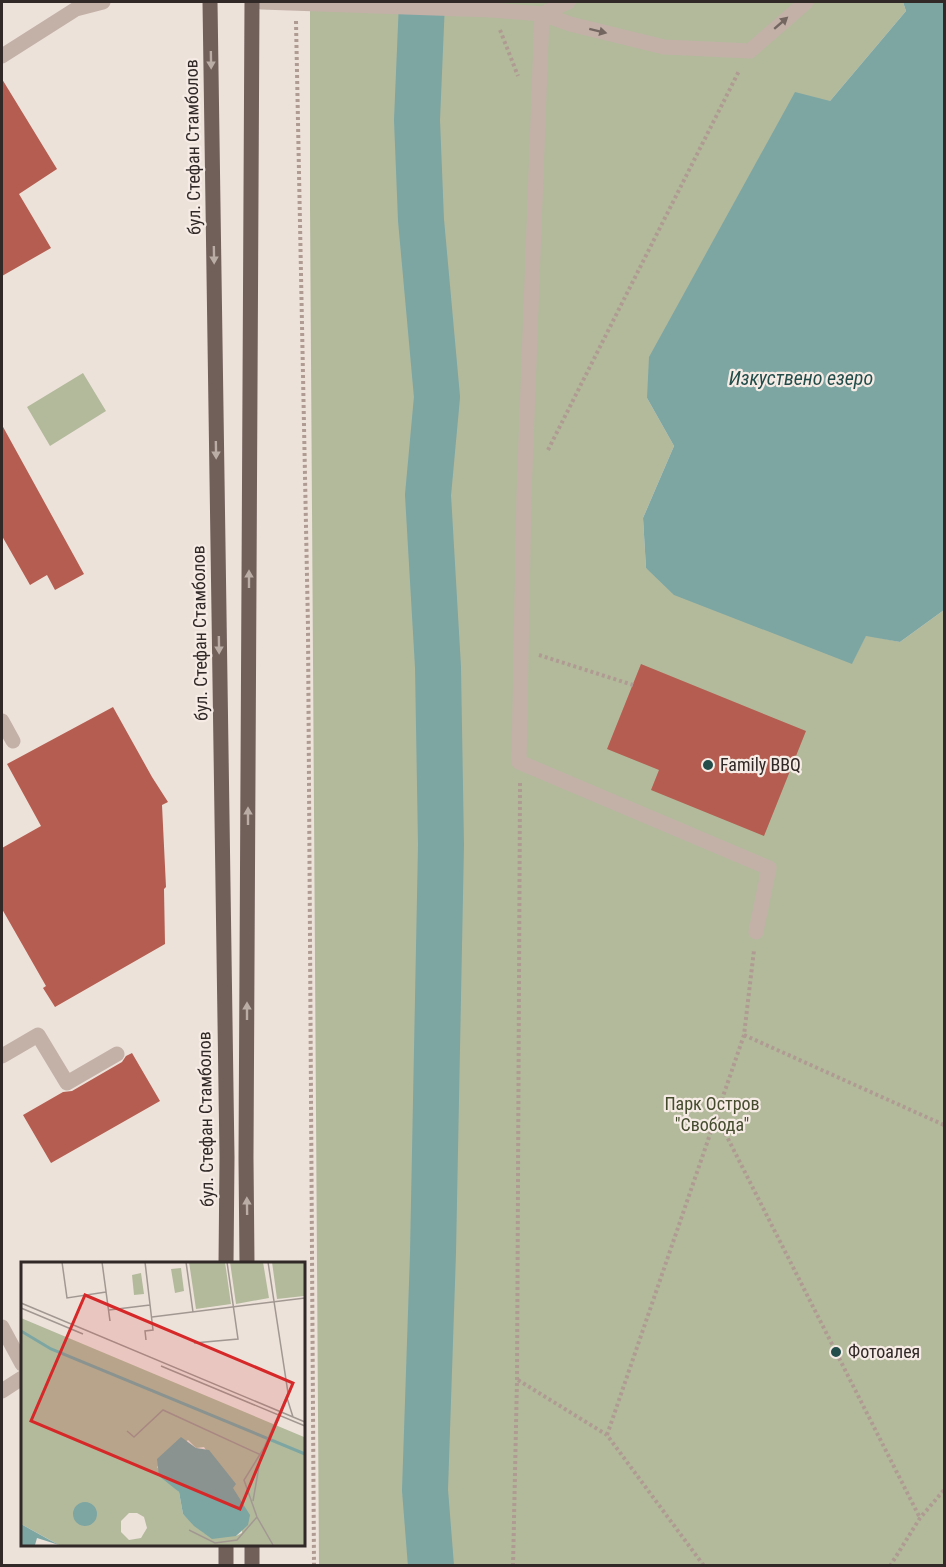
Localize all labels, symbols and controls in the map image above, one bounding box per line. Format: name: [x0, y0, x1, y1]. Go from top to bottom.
one-way arrow: [773, 17, 789, 30]
one-way arrow: [589, 26, 608, 36]
one-way arrow: [206, 50, 216, 69]
street label: бул. Стефан Стамболов: [180, 59, 205, 235]
one-way arrow: [209, 245, 219, 264]
water label: Изкуствено езеро: [729, 366, 873, 390]
one-way arrow: [212, 440, 221, 459]
street label: бул. Стефан Стамболов: [187, 545, 212, 721]
one-way arrow: [244, 569, 254, 588]
one-way arrow: [214, 635, 224, 654]
place label: Family BBQ: [720, 754, 801, 775]
marker: Family BBQ: [701, 758, 715, 772]
one-way arrow: [243, 806, 253, 825]
one-way arrow: [242, 1001, 252, 1020]
street label: бул. Стефан Стамболов: [193, 1031, 218, 1207]
park label: Парк Остров "Свобода": [664, 1093, 760, 1135]
one-way arrow: [242, 1196, 251, 1215]
inset map: [21, 1262, 304, 1546]
place label: Фотоалея: [848, 1341, 920, 1362]
marker: Фотоалея: [829, 1345, 843, 1359]

